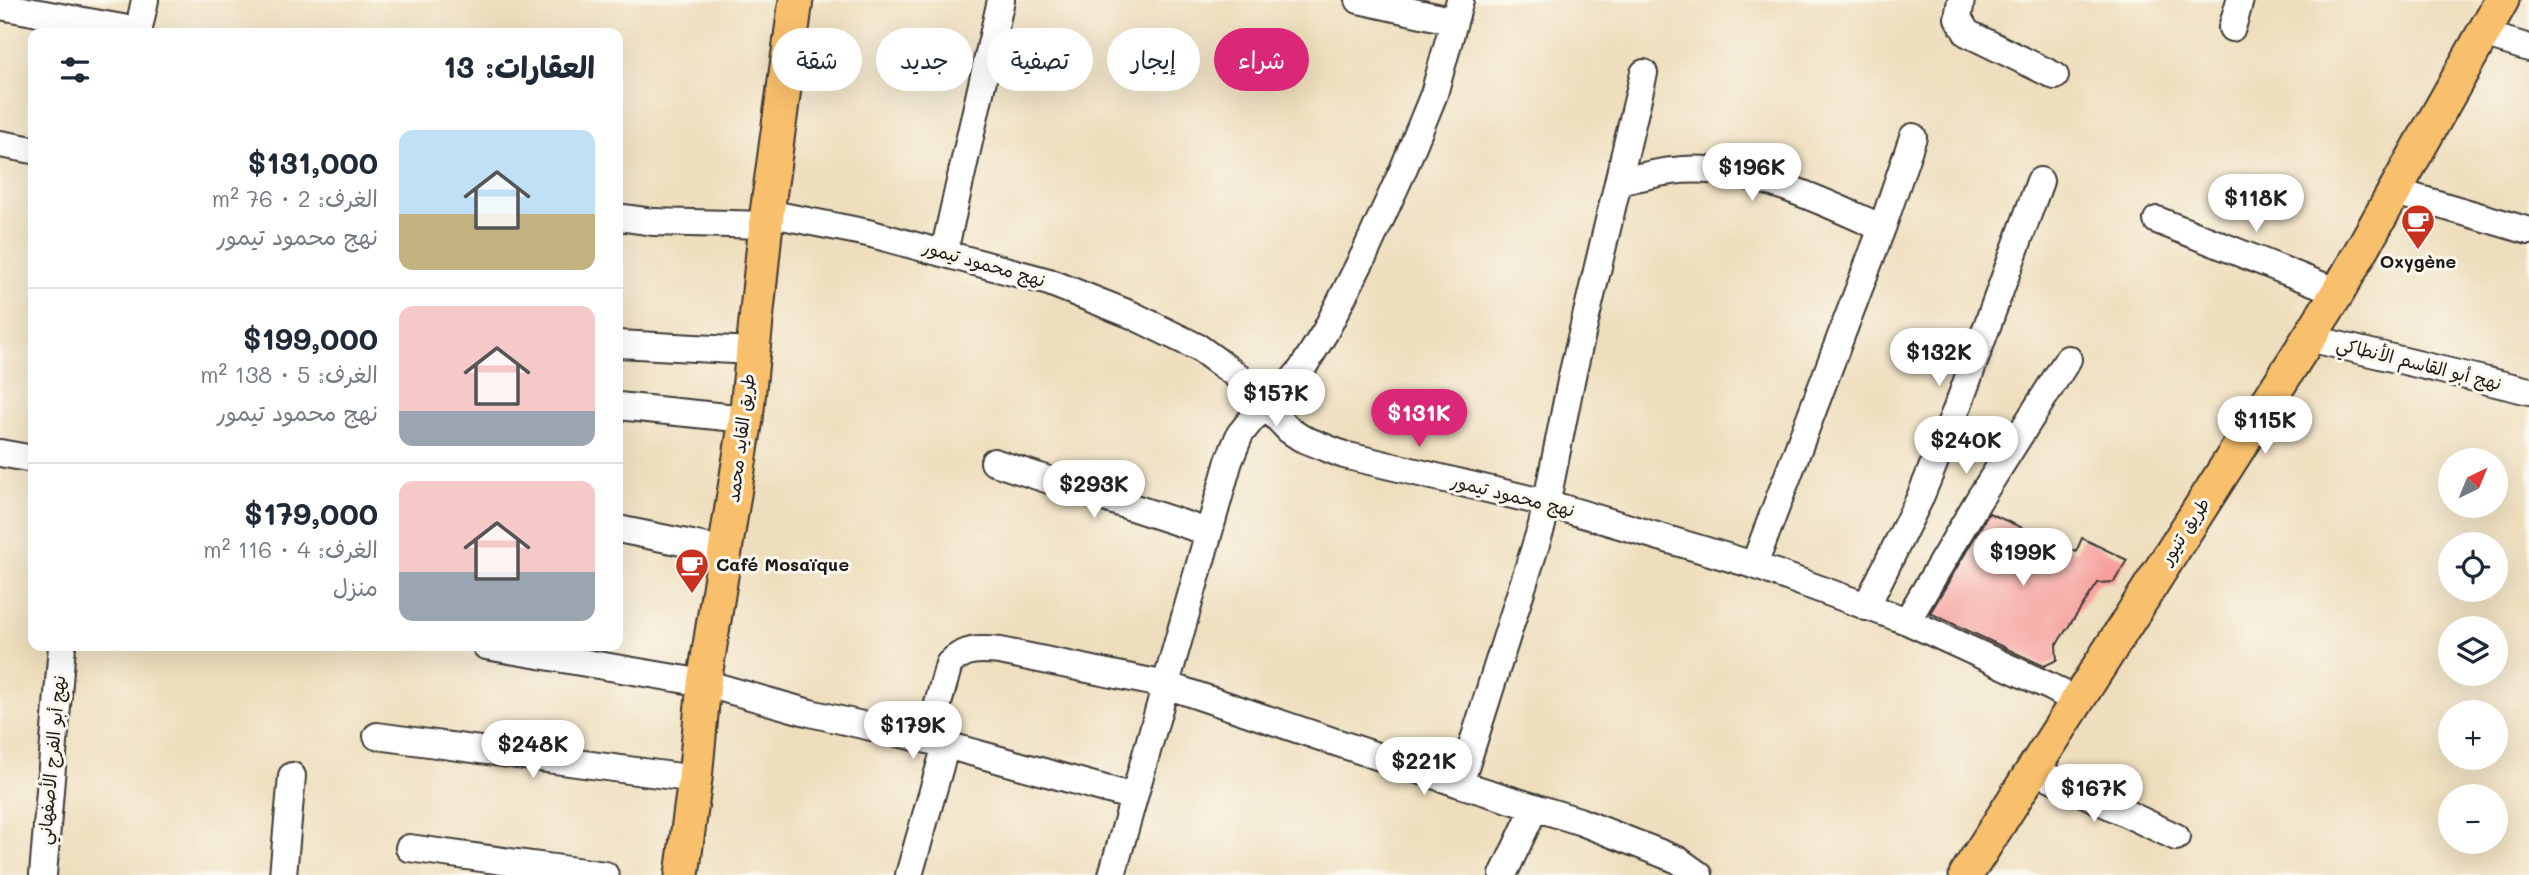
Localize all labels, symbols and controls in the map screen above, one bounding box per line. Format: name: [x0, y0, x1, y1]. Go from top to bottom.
chip: شقة: [772, 28, 862, 91]
chip: جديد: [876, 28, 973, 91]
chip: تصفية: [987, 28, 1093, 91]
chip: إيجار: [1107, 28, 1200, 91]
chip: شراء: [1214, 28, 1309, 91]
text: العقارات: 13: [443, 46, 595, 86]
icon: filters: [56, 51, 94, 89]
text: $131,000: [248, 142, 378, 182]
pin: $196K: [1703, 144, 1801, 203]
text: $196K: [1718, 151, 1786, 181]
icon: home: [455, 158, 539, 242]
pin: $118K: [2207, 174, 2305, 234]
text: $118K: [2224, 182, 2288, 212]
text: الغرف: 2 · 76 m²: [212, 183, 378, 213]
cafe icon: Oxygène: [2399, 202, 2437, 251]
text: نهج محمود تيمور: [217, 221, 378, 251]
street label: نهج محمود تيمور: [919, 234, 1048, 293]
place label: Oxygène: [2380, 249, 2456, 273]
text: $199,000: [243, 318, 378, 358]
pin: $132K: [1890, 328, 1988, 388]
street label: نهج أبو القاسم الأنطاكي: [2333, 331, 2504, 400]
icon: home: [455, 334, 539, 418]
text: $132K: [1906, 336, 1972, 366]
text: الغرف: 5 · 138 m²: [200, 359, 378, 389]
pin: $157K: [1227, 370, 1325, 429]
street label: طريق القايد محمد: [720, 372, 760, 504]
text: $157K: [1243, 377, 1309, 407]
pin: $131K: [1370, 390, 1468, 449]
pin: $115K: [2216, 396, 2314, 456]
text: نهج محمود تيمور: [217, 397, 378, 427]
text: $131K: [1387, 397, 1451, 427]
text: $115K: [2233, 404, 2297, 434]
pin: $240K: [1917, 416, 2015, 476]
text: $240K: [1930, 424, 2002, 454]
north arrow: [2438, 448, 2508, 518]
map controls: [2438, 448, 2508, 854]
pin: $293K: [1045, 461, 1143, 520]
text: $293K: [1059, 468, 1129, 498]
street label: نهج محمود تيمور: [1448, 468, 1577, 523]
street label: طريق تنيور: [2153, 492, 2215, 570]
text: $179,000: [244, 493, 378, 533]
icon: home: [455, 509, 539, 593]
pin: $199K: [1974, 528, 2072, 588]
button: locate: [2438, 532, 2508, 602]
text: الغرف: 4 · 116 m²: [203, 534, 378, 564]
text: $199K: [1989, 536, 2057, 566]
cafe icon: Café Mosaïque: [673, 546, 711, 595]
place label: Café Mosaïque: [716, 552, 849, 576]
text: منزل: [333, 572, 378, 602]
button: layers: [2438, 616, 2508, 686]
street label: نهج أبو الفرج الأصفهاني: [32, 674, 75, 846]
button: +: [2438, 700, 2508, 770]
pin: $179K: [864, 702, 962, 761]
text: $179K: [880, 709, 946, 739]
pin: $248K: [484, 720, 582, 780]
text: $248K: [497, 728, 569, 758]
pin: $221K: [1375, 738, 1473, 797]
text: $221K: [1391, 745, 1457, 775]
pin: $167K: [2045, 764, 2143, 824]
text: $167K: [2061, 772, 2127, 802]
button: −: [2438, 784, 2508, 854]

